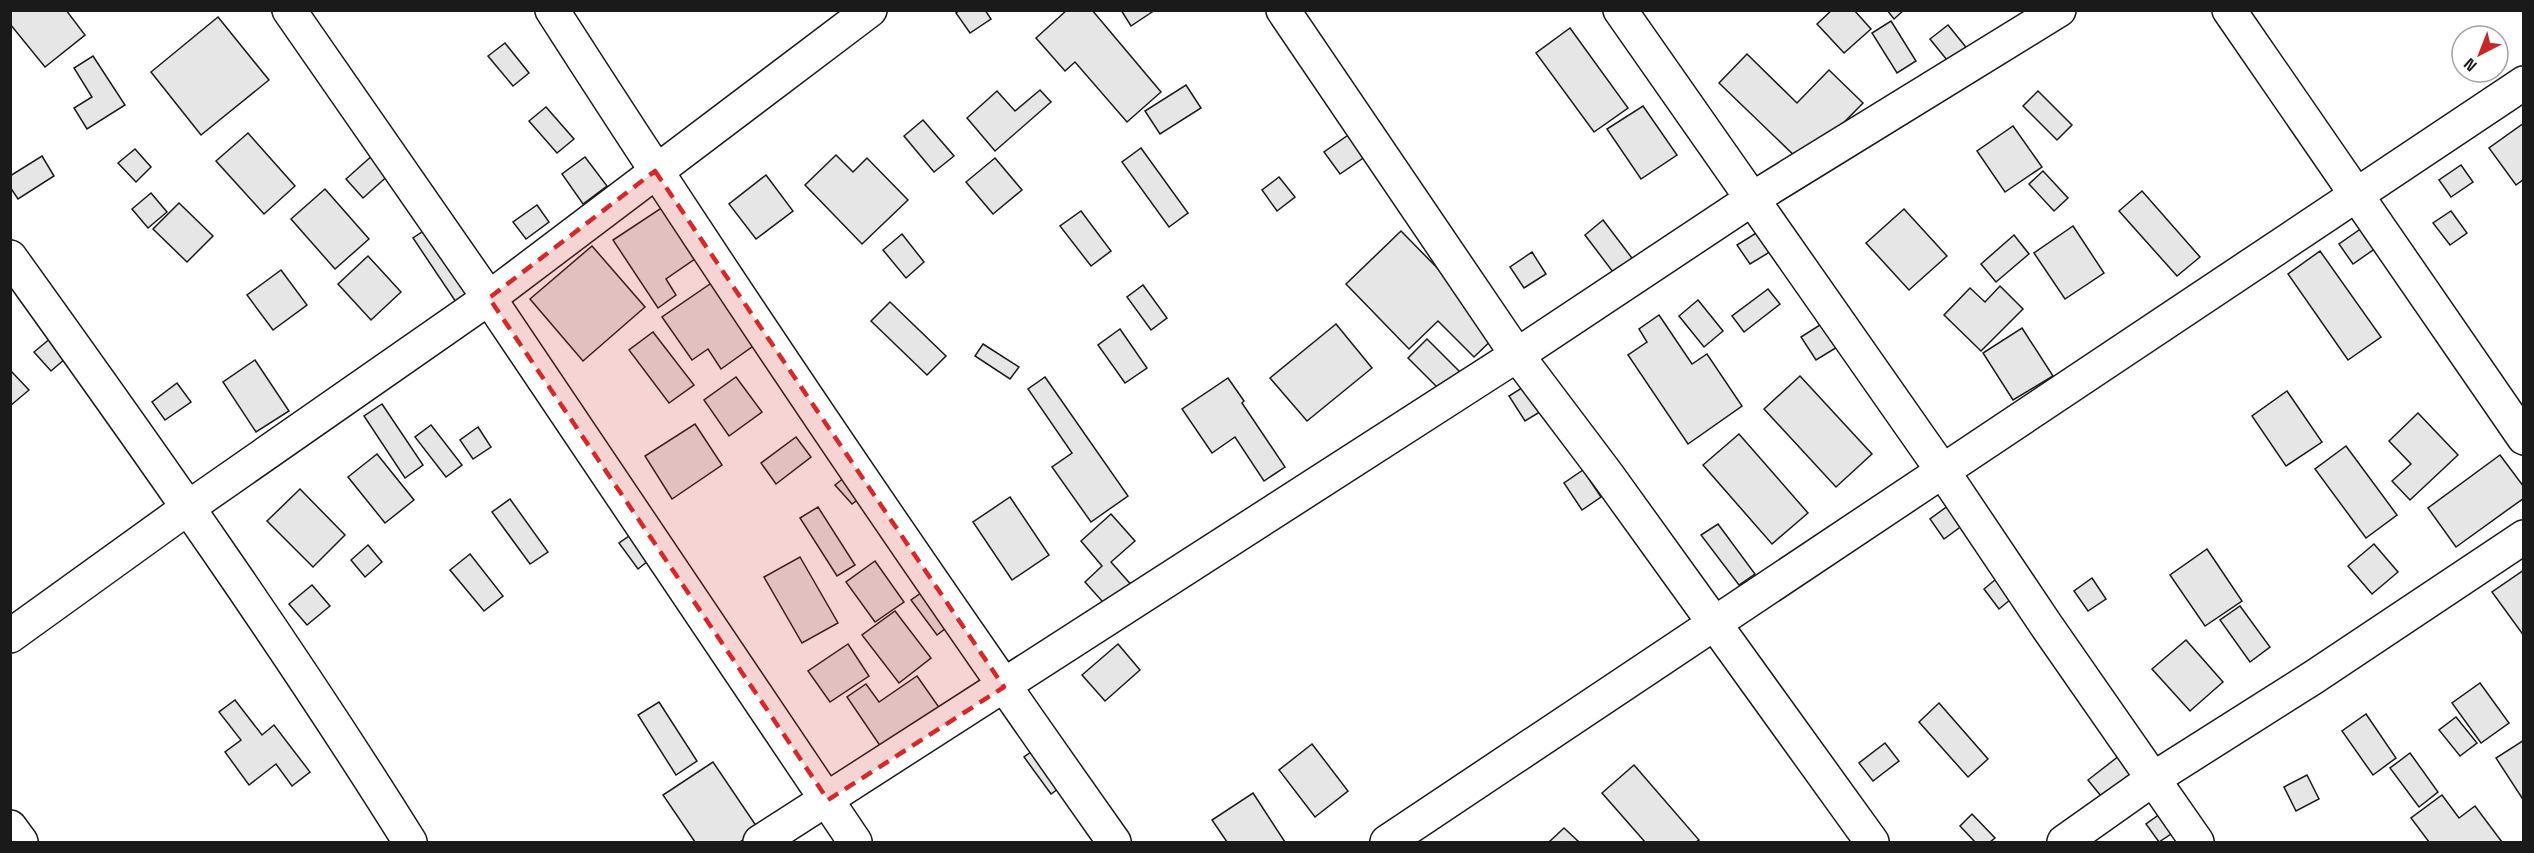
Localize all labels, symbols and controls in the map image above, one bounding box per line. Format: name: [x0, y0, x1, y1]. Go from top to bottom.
north arrow: [2450, 24, 2510, 84]
text: N: [2459, 53, 2481, 76]

